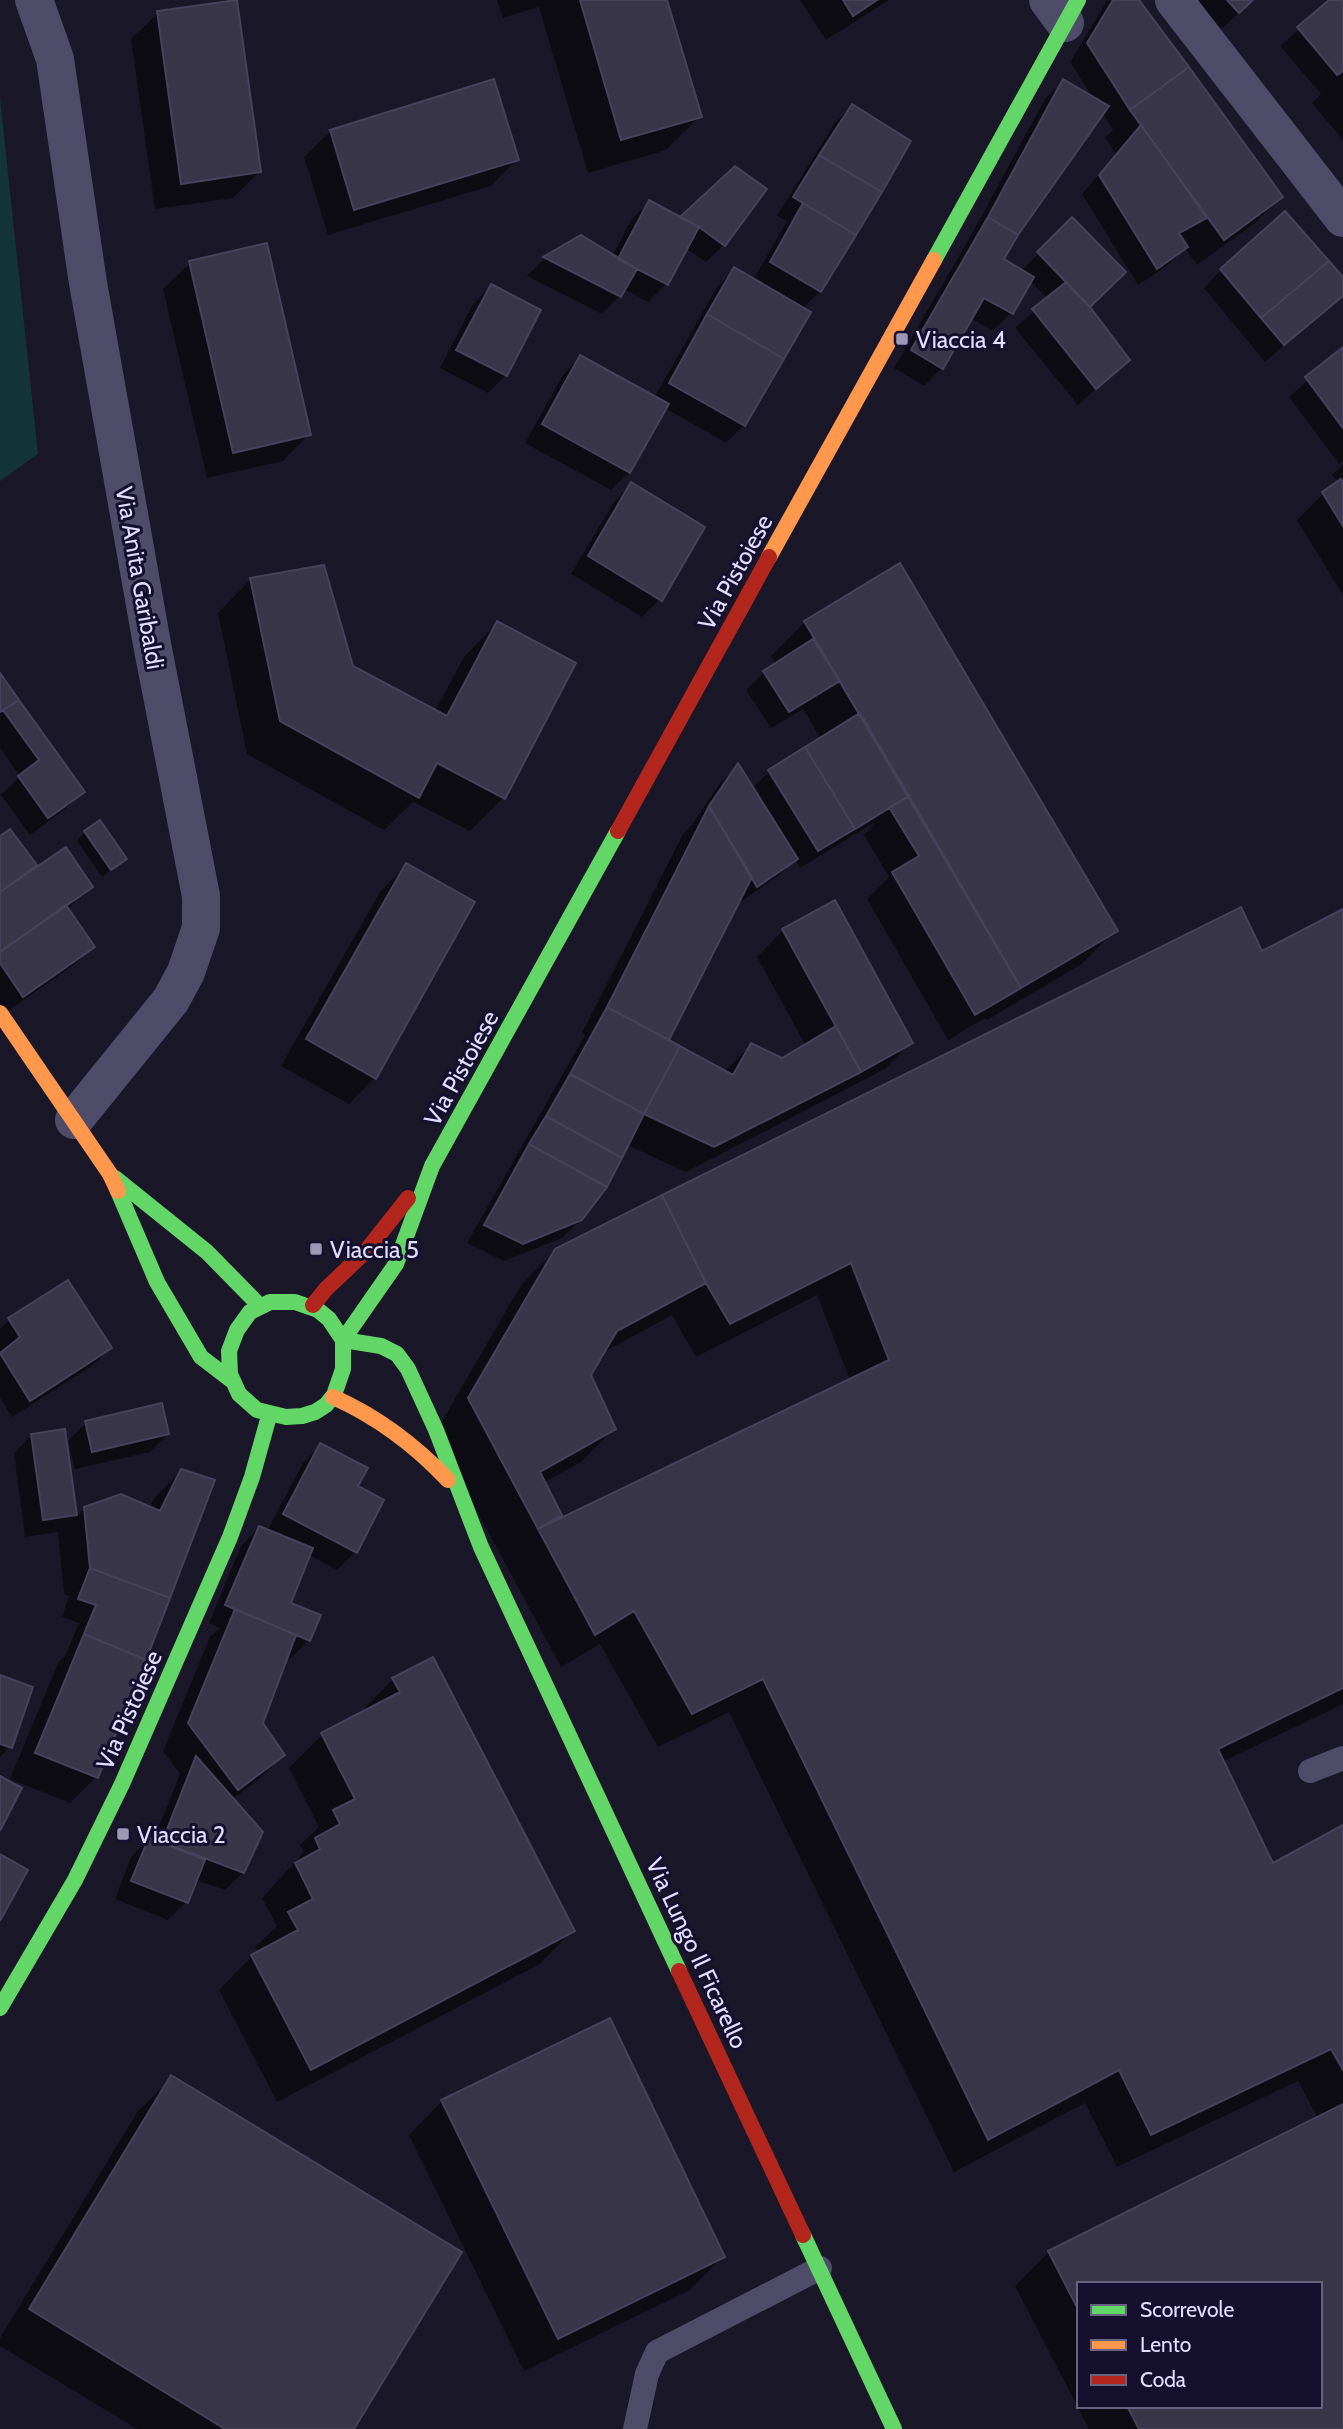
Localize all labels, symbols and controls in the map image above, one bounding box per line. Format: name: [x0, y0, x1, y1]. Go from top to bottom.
place label: Viaccia 4: [916, 325, 1006, 354]
marker: Viaccia 4: [894, 331, 910, 347]
street label: Via Anita Garibaldi: [110, 484, 170, 672]
street label: Via Pistoiese: [692, 509, 778, 635]
street label: Via Pistoiese: [418, 1005, 504, 1131]
place label: Viaccia 5: [330, 1235, 419, 1264]
marker: Viaccia 5: [308, 1241, 324, 1257]
street label: Via Pistoiese: [90, 1646, 168, 1774]
place label: Viaccia 2: [137, 1820, 226, 1849]
marker: Viaccia 2: [115, 1826, 131, 1842]
street label: Via Lungo Il Ficarello: [640, 1853, 754, 2053]
legend: [1077, 2282, 1322, 2408]
text: Scorrevole: [1140, 2297, 1234, 2322]
text: Lento: [1140, 2332, 1191, 2357]
text: Coda: [1140, 2367, 1186, 2392]

